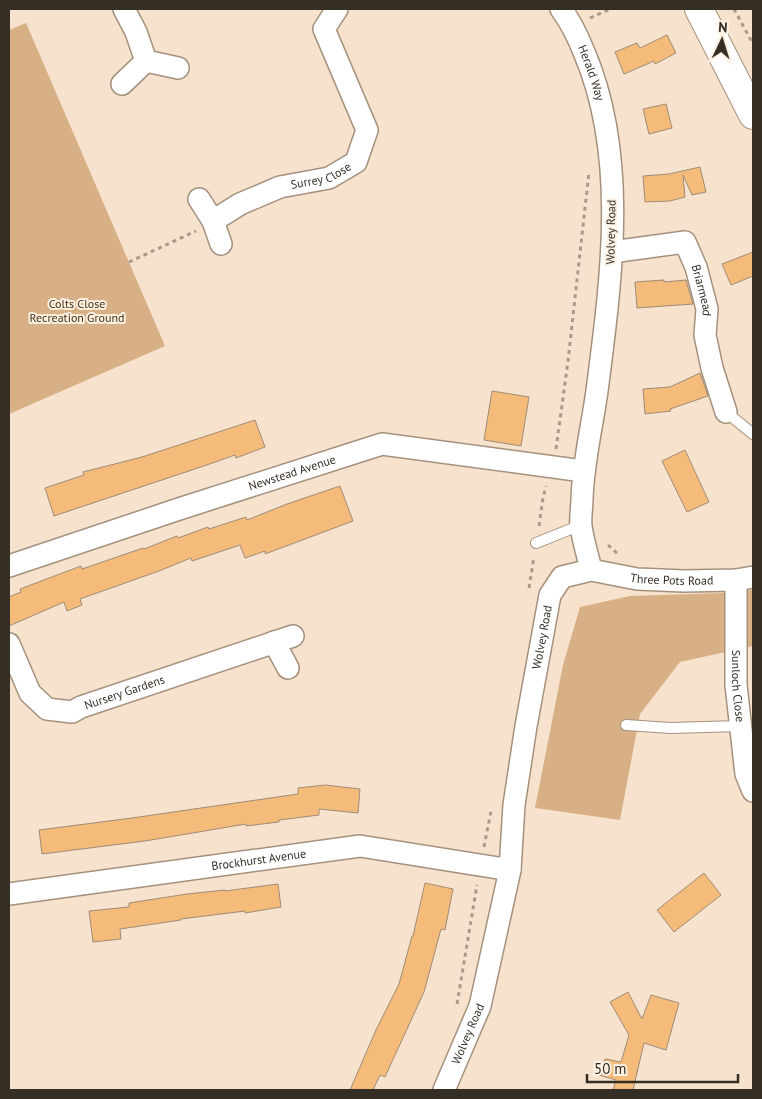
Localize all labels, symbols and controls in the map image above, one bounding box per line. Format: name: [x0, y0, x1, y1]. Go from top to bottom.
north arrow: [697, 15, 747, 65]
text: N: [718, 18, 728, 36]
street label: Herald Way: [575, 42, 608, 103]
street label: Surrey Close: [289, 159, 354, 192]
street label: Wolvey Road: [602, 200, 619, 264]
street label: Briarmead: [689, 263, 715, 317]
park label: Colts Close Recreation Ground: [30, 296, 124, 325]
street label: Newstead Avenue: [246, 451, 337, 493]
street label: Three Pots Road: [629, 570, 713, 588]
street label: Wolvey Road: [529, 604, 555, 670]
street label: Sunloch Close: [729, 650, 748, 723]
street label: Nursery Gardens: [82, 672, 167, 712]
street label: Brockhurst Avenue: [210, 845, 307, 873]
street label: Wolvey Road: [448, 1001, 487, 1066]
scale bar: [587, 1052, 738, 1084]
text: 50 m: [594, 1059, 627, 1078]

